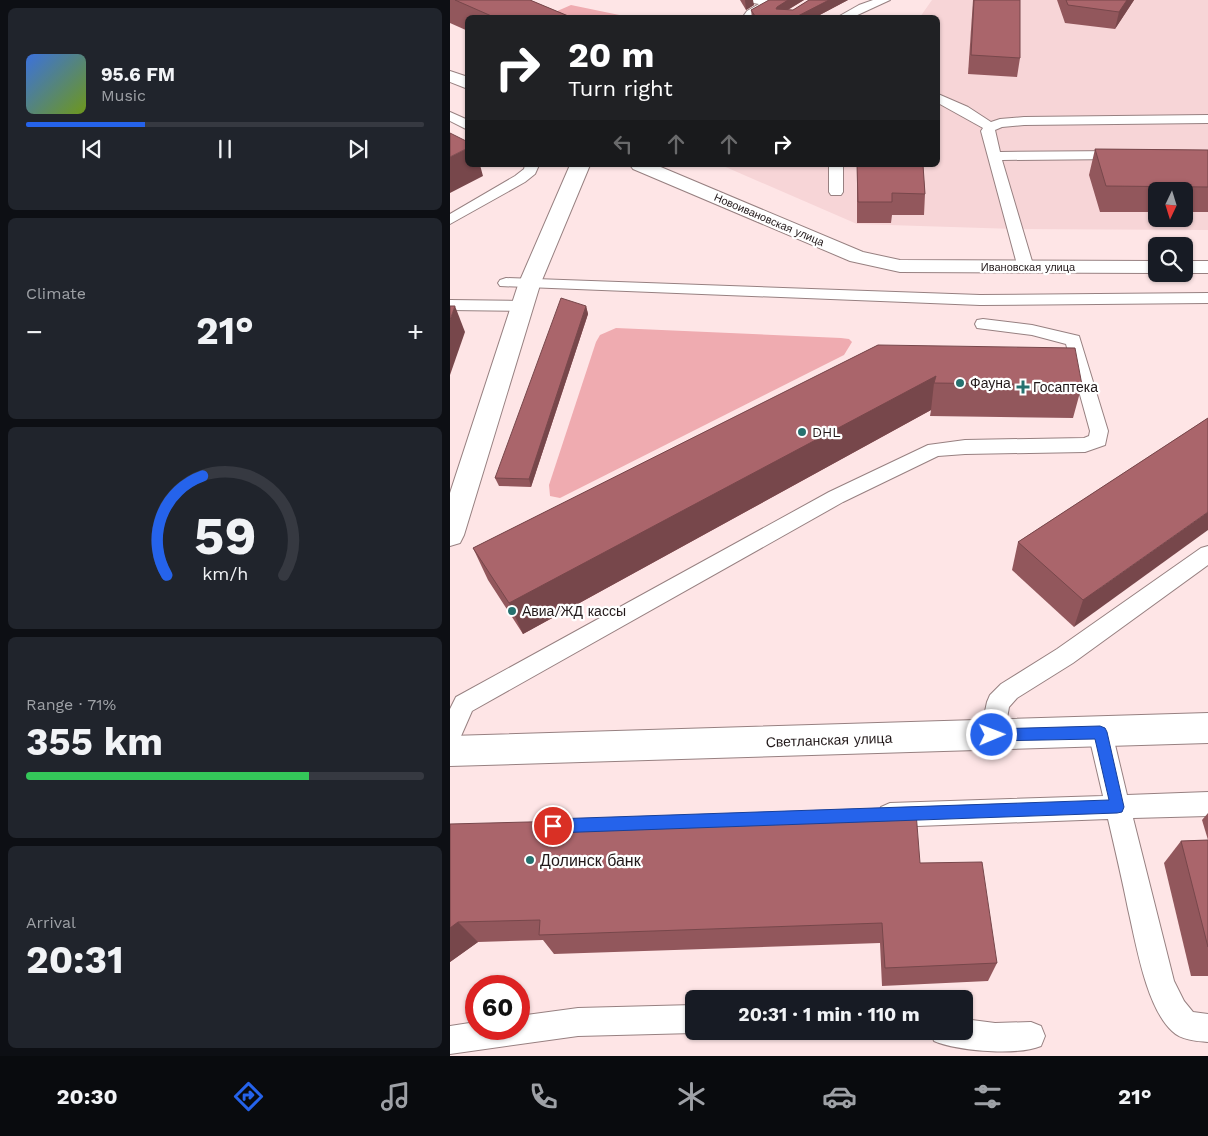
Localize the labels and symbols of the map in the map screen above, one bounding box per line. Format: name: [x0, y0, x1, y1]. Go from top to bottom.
north arrow: [1148, 182, 1192, 228]
street label: Новоивановская улица: [712, 191, 827, 249]
street label: Ивановская улица: [981, 261, 1076, 274]
place label: Фауна: [970, 375, 1011, 391]
marker: Фауна: [954, 377, 966, 389]
place label: Госаптека: [1033, 379, 1098, 395]
marker: Госаптека: [1017, 381, 1029, 393]
place label: DHL: [812, 424, 841, 440]
marker: DHL: [796, 426, 808, 438]
place label: Авиа/ЖД кассы: [522, 603, 626, 619]
marker: Авиа/ЖД кассы: [506, 605, 518, 617]
position arrow: [965, 708, 1017, 760]
street label: Светланская улица: [765, 730, 893, 750]
pin: [532, 805, 574, 847]
place label: Долинск банк: [540, 851, 642, 870]
marker: Долинск банк: [524, 854, 536, 866]
speed limit sign: 60: [465, 975, 530, 1040]

